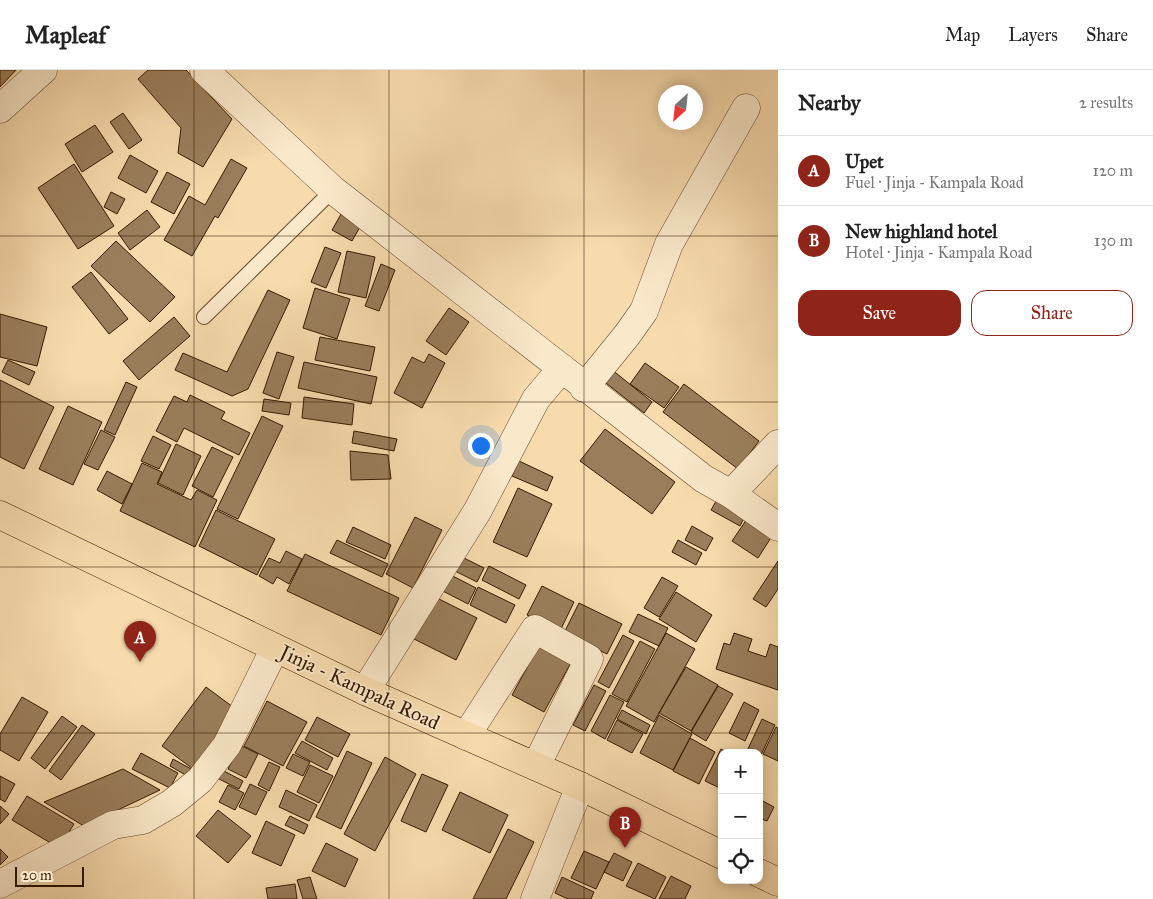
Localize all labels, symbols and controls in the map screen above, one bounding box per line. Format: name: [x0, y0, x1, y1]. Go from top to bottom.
text: Mapleaf: [25, 20, 106, 50]
text: Map: [945, 24, 980, 46]
text: Layers: [1008, 24, 1058, 46]
text: Share: [1086, 24, 1128, 46]
north arrow: [658, 85, 703, 130]
text: Nearby: [798, 90, 861, 116]
text: 2 results: [1079, 93, 1133, 112]
text: Upet: [845, 150, 884, 173]
text: A: [809, 161, 819, 180]
text: 120 m: [1093, 161, 1133, 180]
text: Fuel · Jinja - Kampala Road: [845, 173, 1024, 192]
text: New highland hotel: [845, 220, 998, 243]
text: B: [809, 231, 819, 250]
text: 130 m: [1094, 231, 1133, 250]
text: Hotel · Jinja - Kampala Road: [845, 243, 1032, 262]
button: Save: [798, 290, 961, 336]
button: Share: [971, 290, 1133, 336]
your location: [468, 433, 494, 459]
pin: A: [124, 621, 156, 662]
street label: Jinja - Kampala Road: [274, 639, 444, 735]
map controls: [718, 749, 763, 884]
button: +: [718, 749, 763, 794]
button: −: [718, 794, 763, 839]
pin: B: [609, 807, 641, 848]
button: locate: [718, 839, 763, 884]
scale bar: [15, 864, 84, 887]
text: 20 m: [22, 867, 52, 884]

